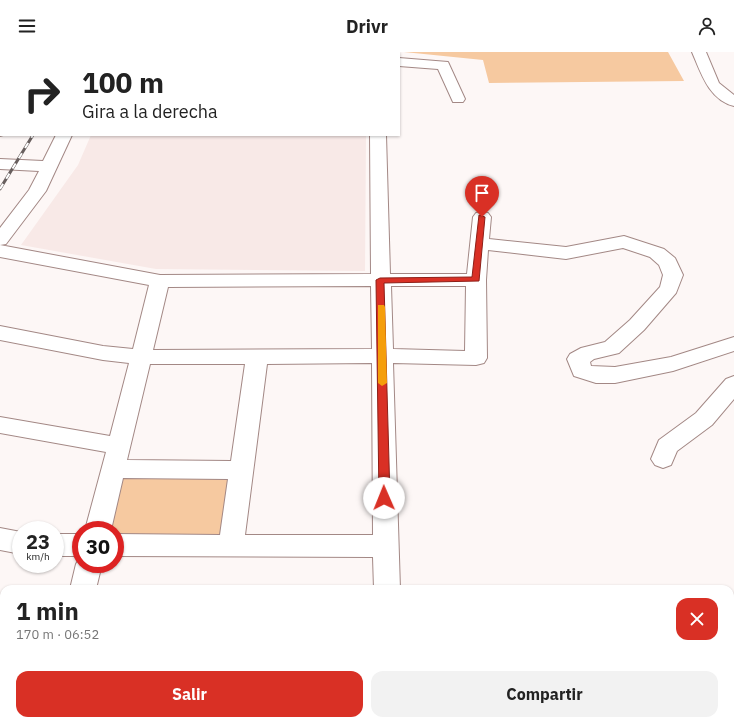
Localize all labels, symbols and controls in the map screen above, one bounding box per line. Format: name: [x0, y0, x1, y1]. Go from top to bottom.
icon: menu: [16, 15, 38, 37]
text: Drivr: [346, 15, 388, 38]
icon: person: [696, 15, 718, 37]
text: 100 m: [82, 64, 164, 101]
icon: right: [16, 68, 68, 120]
text: Gira a la derecha: [82, 100, 218, 123]
pin: [465, 176, 499, 217]
icon: arrive: [471, 182, 493, 204]
position arrow: [363, 477, 405, 519]
speed limit sign: 30: [72, 521, 124, 573]
text: 23: [26, 528, 50, 555]
text: km/h: [26, 550, 50, 563]
text: 1 min: [16, 595, 79, 627]
button: close: [676, 598, 718, 640]
text: 170 m · 06:52: [16, 626, 99, 643]
button: Salir: [16, 671, 363, 717]
button: Compartir: [371, 671, 718, 717]

